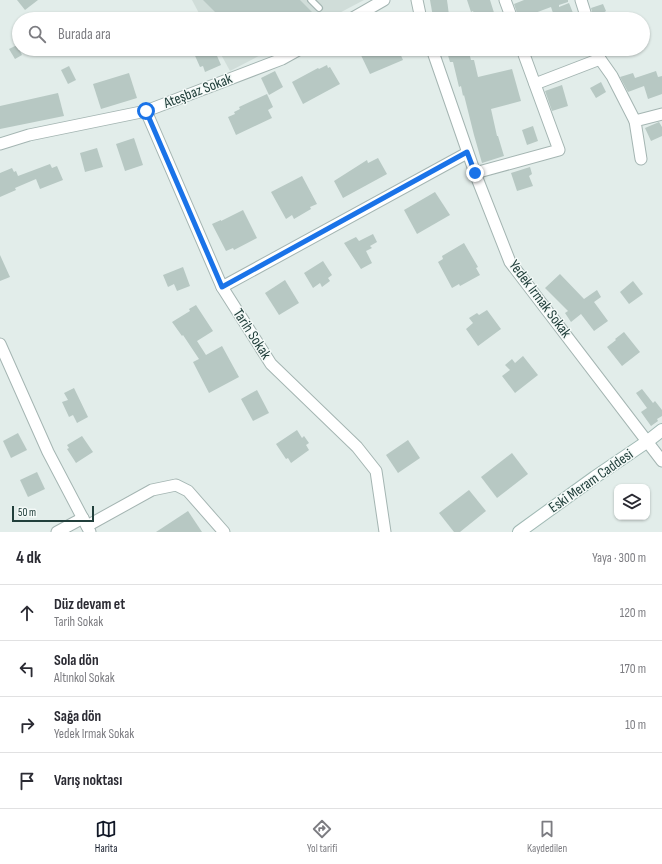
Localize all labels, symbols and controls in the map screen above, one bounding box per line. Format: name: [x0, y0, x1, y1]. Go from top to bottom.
search box: [12, 12, 650, 56]
icon: search: [26, 23, 48, 45]
text: Burada ara: [58, 25, 111, 44]
street label: Ateşbaz Sokak: [160, 69, 235, 113]
route start: [137, 102, 155, 120]
route end: [466, 164, 484, 182]
street label: Yedek Irmak Sokak: [505, 256, 576, 342]
street label: Tarih Sokak: [229, 305, 276, 363]
street label: Eski Meram Caddesi: [545, 445, 637, 517]
map controls: [614, 484, 650, 520]
button: layers: [614, 484, 650, 520]
scale bar: [12, 504, 94, 523]
text: 50 m: [18, 506, 36, 519]
text: 4 dk: [16, 548, 41, 568]
text: Yaya · 300 m: [592, 550, 646, 566]
text: Düz devam et: [54, 595, 125, 614]
icon: ahead: [16, 602, 38, 624]
text: 120 m: [620, 605, 646, 621]
text: Tarih Sokak: [54, 614, 103, 630]
text: Sola dön: [54, 651, 99, 670]
icon: left: [16, 658, 38, 680]
text: 170 m: [620, 661, 646, 677]
text: Altınkol Sokak: [54, 670, 115, 686]
text: Sağa dön: [54, 707, 101, 726]
icon: right: [16, 714, 38, 736]
text: 10 m: [625, 717, 646, 733]
text: Yedek Irmak Sokak: [54, 726, 134, 742]
icon: arrive: [16, 770, 38, 792]
text: Varış noktası: [54, 771, 122, 790]
tab: Harita: [95, 818, 117, 855]
tab: Yol tarifi: [307, 818, 337, 855]
tab: Kaydedilen: [527, 818, 567, 855]

